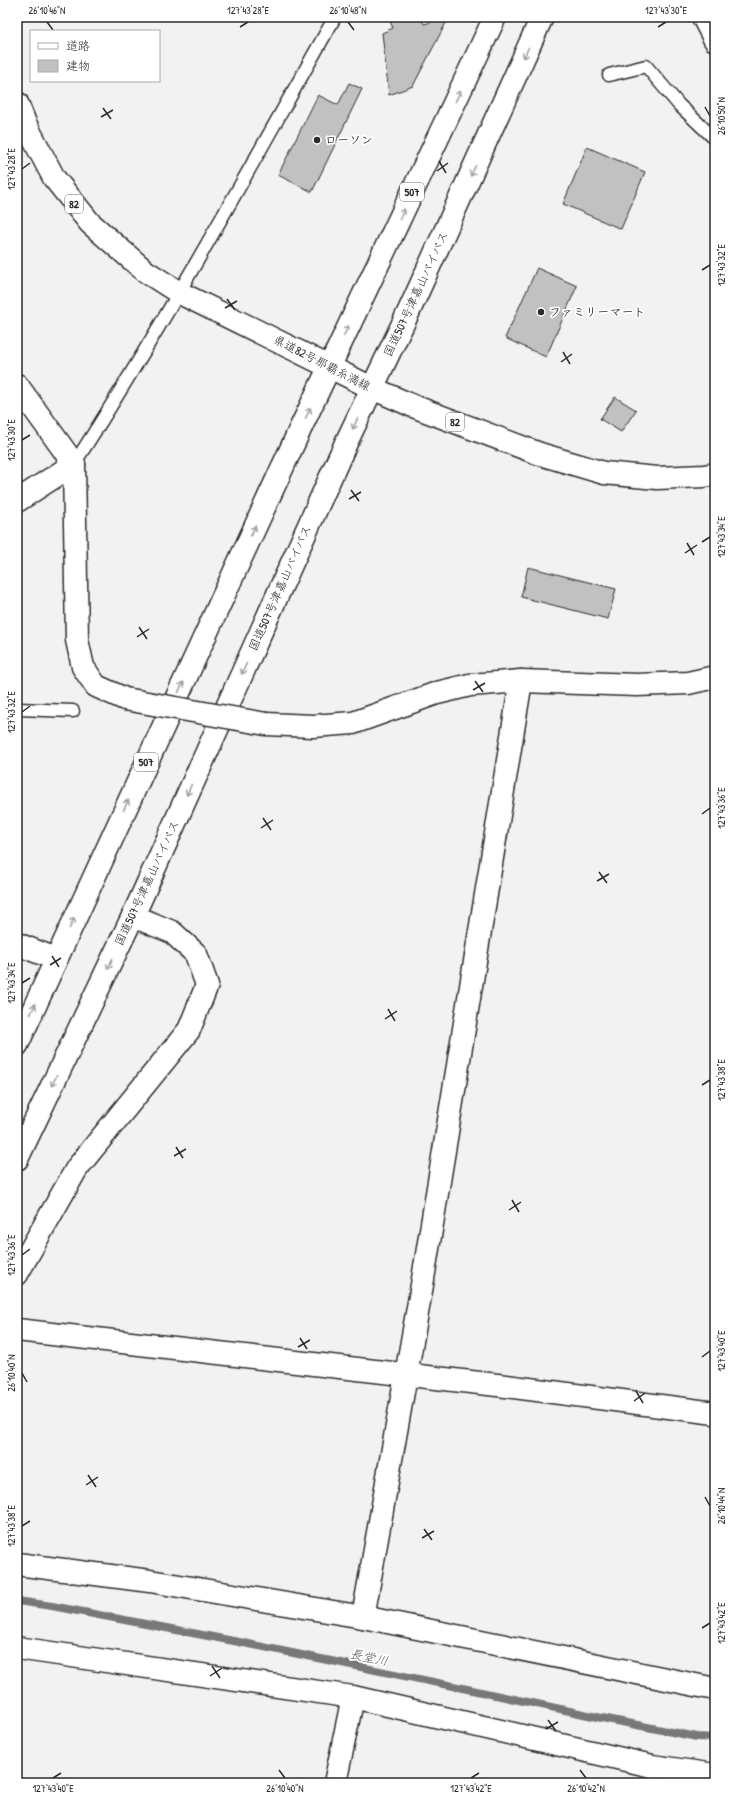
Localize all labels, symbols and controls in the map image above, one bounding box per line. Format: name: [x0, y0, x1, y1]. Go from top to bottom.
text: 26°10'46"N: [29, 4, 65, 17]
text: 127°43'28"E: [227, 4, 270, 17]
text: 26°10'48"N: [329, 4, 367, 17]
text: 127°43'30"E: [645, 4, 688, 17]
legend: [30, 30, 160, 82]
text: 道路: [66, 37, 90, 54]
one-way arrow: [522, 46, 529, 58]
text: 建物: [66, 57, 90, 74]
one-way arrow: [455, 91, 462, 103]
text: 26°10'50"N: [715, 97, 728, 135]
place label: ローソン: [325, 131, 373, 148]
marker: ローソン: [312, 135, 322, 145]
text: 127°43'28"E: [5, 147, 18, 190]
one-way arrow: [469, 165, 476, 177]
road number: 507: [400, 183, 424, 201]
road number: 82: [65, 195, 83, 213]
one-way arrow: [399, 208, 406, 220]
street label: 国道507号津嘉山バイパス: [379, 228, 452, 359]
text: 127°43'32"E: [715, 243, 728, 286]
place label: ファミリーマート: [549, 303, 645, 320]
marker: ファミリーマート: [536, 307, 546, 317]
one-way arrow: [343, 326, 351, 338]
street label: 県道82号那覇糸満線: [271, 331, 374, 394]
one-way arrow: [305, 407, 312, 419]
road number: 82: [446, 413, 464, 431]
one-way arrow: [351, 417, 358, 429]
text: 127°43'30"E: [5, 418, 18, 461]
text: 127°43'34"E: [715, 516, 728, 558]
street label: 国道507号津嘉山バイパス: [244, 522, 315, 653]
one-way arrow: [250, 525, 257, 537]
one-way arrow: [240, 663, 247, 675]
one-way arrow: [178, 681, 185, 693]
text: 127°43'32"E: [5, 690, 18, 733]
road number: 507: [134, 753, 158, 771]
one-way arrow: [185, 784, 192, 796]
text: 127°43'36"E: [715, 787, 728, 829]
one-way arrow: [123, 799, 131, 811]
street label: 国道507号津嘉山バイパス: [110, 817, 183, 948]
one-way arrow: [69, 917, 76, 929]
one-way arrow: [106, 957, 113, 969]
text: 127°43'34"E: [5, 962, 18, 1004]
one-way arrow: [30, 1004, 37, 1016]
text: 127°43'38"E: [715, 1059, 728, 1101]
one-way arrow: [50, 1075, 57, 1087]
text: 127°43'36"E: [5, 1234, 18, 1276]
text: 127°43'40"E: [715, 1330, 728, 1372]
text: 26°10'40"N: [5, 1354, 18, 1392]
text: 26°10'44"N: [715, 1488, 728, 1524]
text: 127°43'38"E: [5, 1505, 18, 1547]
text: 127°43'42"E: [715, 1602, 728, 1644]
water label: 長堂川: [348, 1644, 390, 1670]
text: 127°43'40"E: [32, 1782, 74, 1795]
text: 26°10'40"N: [266, 1782, 304, 1795]
text: 127°43'42"E: [450, 1782, 492, 1795]
text: 26°10'42"N: [567, 1782, 605, 1795]

